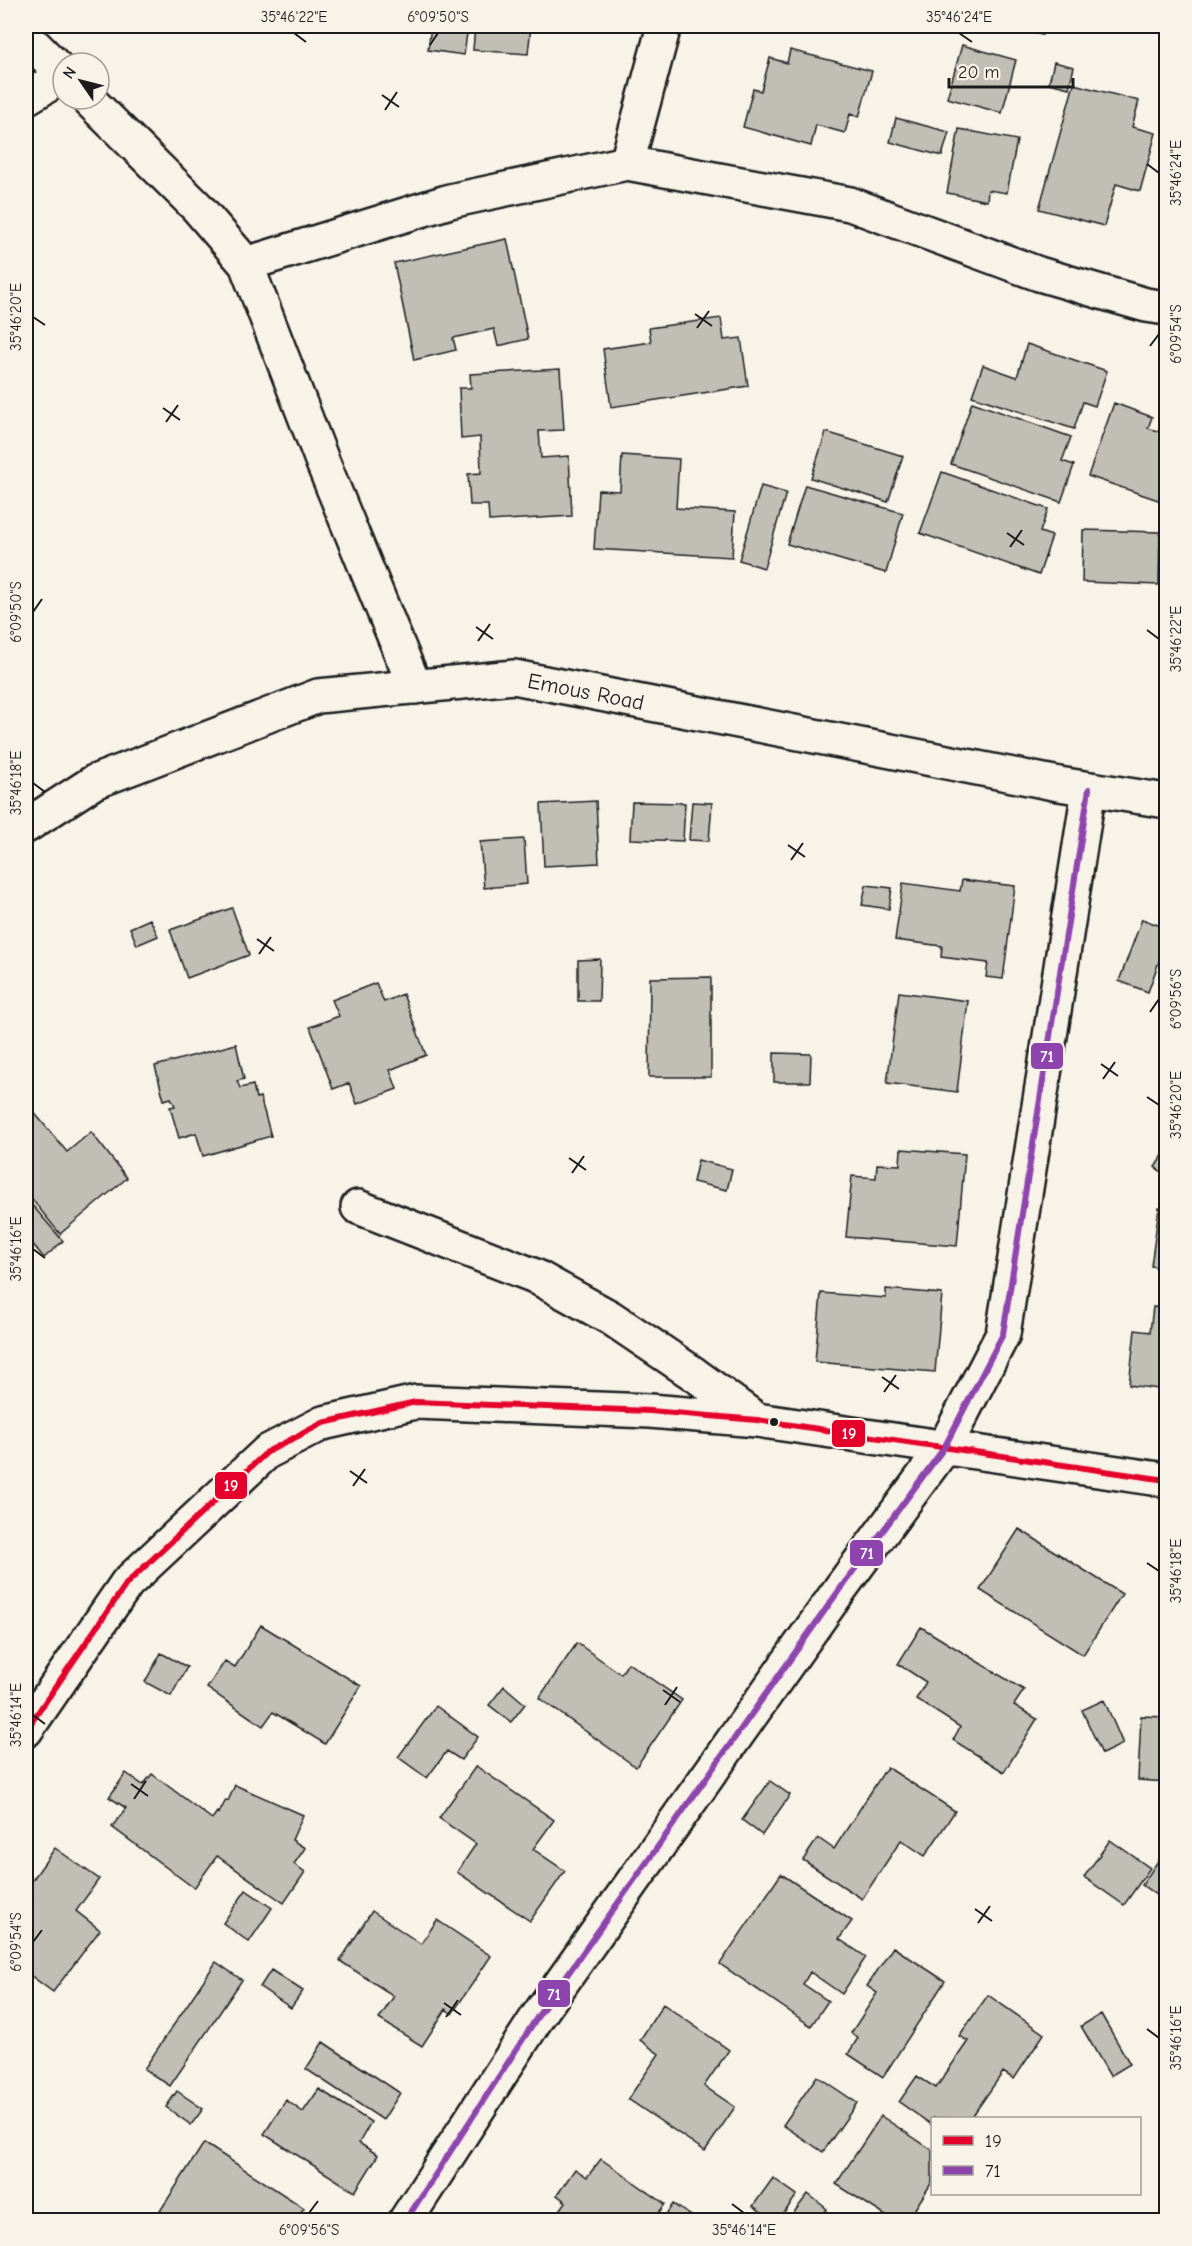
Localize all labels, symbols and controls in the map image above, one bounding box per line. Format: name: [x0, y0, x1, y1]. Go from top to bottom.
text: 35°46'22"E: [261, 8, 327, 26]
text: 6°09'50"S: [407, 8, 469, 26]
text: 35°46'24"E: [926, 8, 992, 26]
north arrow: [51, 51, 111, 111]
scale bar: [949, 51, 1074, 89]
text: 20 m: [958, 62, 999, 83]
text: N: [59, 64, 80, 82]
text: 35°46'24"E: [1167, 140, 1185, 206]
text: 35°46'20"E: [7, 283, 25, 351]
text: 6°09'54"S: [1167, 304, 1185, 364]
text: 6°09'50"S: [7, 581, 25, 643]
text: 35°46'22"E: [1167, 606, 1185, 672]
street label: Emous Road: [525, 668, 646, 716]
text: 35°46'18"E: [7, 751, 25, 815]
text: 6°09'56"S: [1167, 969, 1185, 1029]
line badge: 71: [1030, 1042, 1064, 1070]
text: 71: [1040, 1048, 1054, 1066]
text: 35°46'20"E: [1167, 1071, 1185, 1139]
text: 35°46'16"E: [7, 1217, 25, 1282]
unlabelled marker: [768, 1416, 780, 1428]
line badge: 19: [831, 1419, 866, 1448]
text: 19: [842, 1425, 856, 1443]
line badge: 19: [214, 1471, 248, 1500]
text: 19: [224, 1477, 238, 1495]
line badge: 71: [849, 1539, 884, 1567]
text: 35°46'18"E: [1167, 1539, 1185, 1603]
text: 71: [860, 1545, 874, 1563]
text: 35°46'14"E: [7, 1683, 25, 1747]
text: 6°09'54"S: [7, 1912, 25, 1972]
line badge: 71: [537, 1979, 571, 2008]
text: 71: [547, 1986, 561, 2004]
text: 35°46'16"E: [1167, 2006, 1185, 2071]
legend: [931, 2117, 1141, 2195]
text: 19: [985, 2131, 1002, 2152]
text: 71: [985, 2161, 1001, 2182]
text: 6°09'56"S: [279, 2221, 339, 2239]
text: 35°46'14"E: [712, 2221, 776, 2239]

